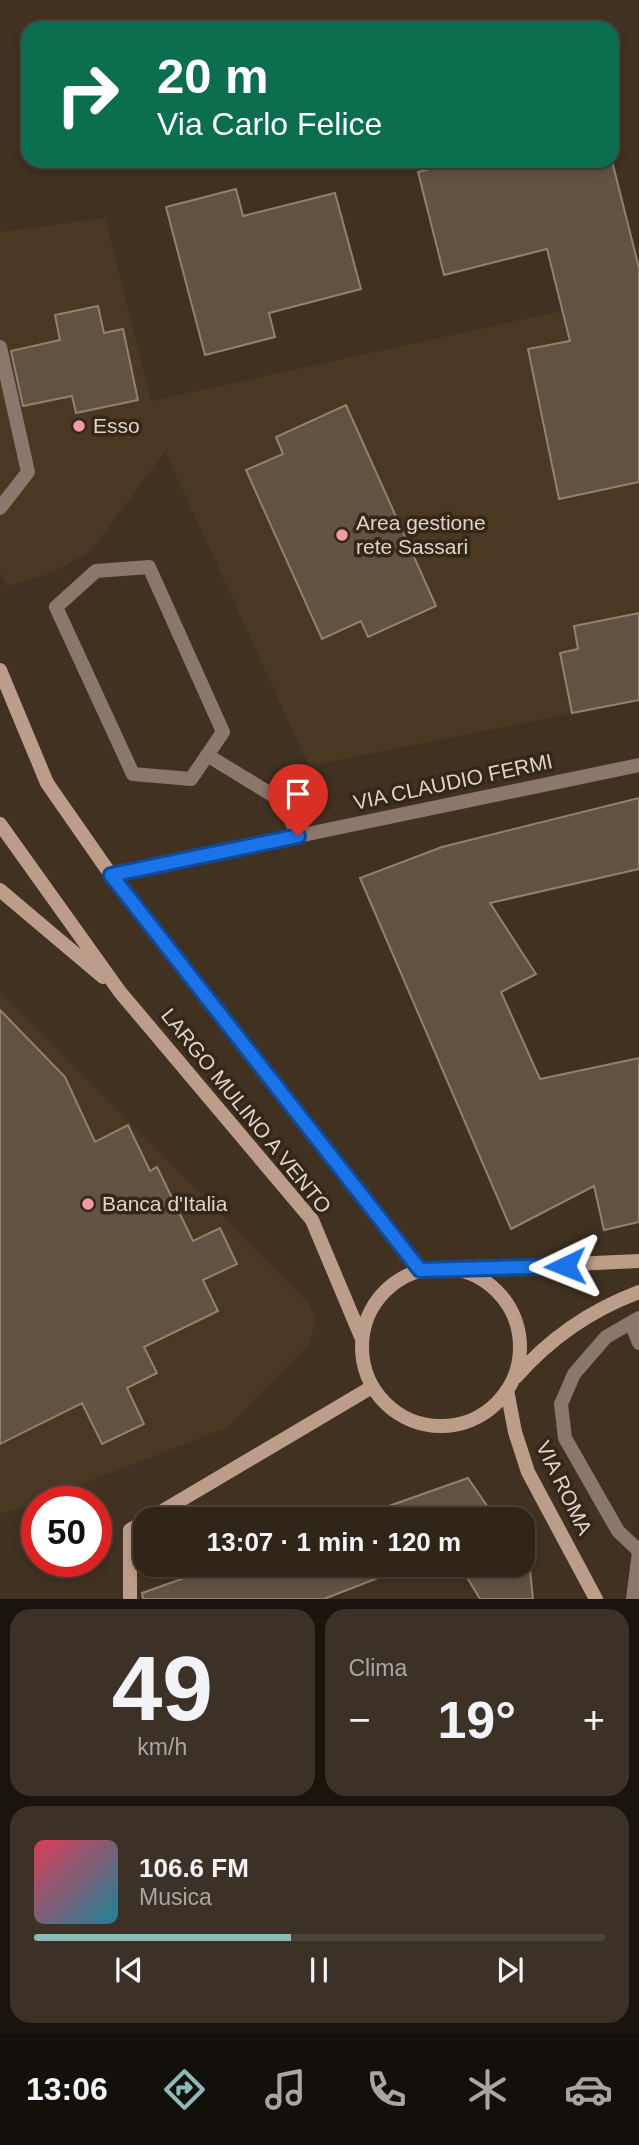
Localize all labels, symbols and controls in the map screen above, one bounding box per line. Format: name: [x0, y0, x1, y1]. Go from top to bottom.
icon: right: [42, 49, 133, 140]
text: 20 m: [157, 49, 269, 103]
text: Via Carlo Felice: [157, 106, 382, 142]
place label: Esso: [93, 414, 140, 437]
marker: Esso: [71, 418, 87, 434]
place label: Area gestione rete Sassari: [356, 511, 486, 558]
marker: Area gestione rete Sassari: [334, 527, 350, 543]
street label: VIA CLAUDIO FERMI: [351, 749, 555, 814]
pin: [268, 764, 328, 836]
icon: arrive: [279, 775, 317, 813]
street label: LARGO MULINO A VENTO: [157, 1004, 336, 1218]
place label: Banca d'Italia: [102, 1192, 228, 1215]
marker: Banca d'Italia: [80, 1196, 96, 1212]
position arrow: [528, 1229, 602, 1303]
street label: VIA ROMA: [532, 1437, 597, 1538]
speed limit sign: 50: [21, 1486, 112, 1577]
text: 13:07 · 1 min · 120 m: [207, 1527, 461, 1557]
text: 49: [112, 1638, 213, 1739]
text: Clima: [349, 1655, 407, 1681]
text: 19°: [437, 1691, 516, 1749]
text: −: [349, 1699, 371, 1741]
text: +: [583, 1699, 605, 1741]
text: km/h: [137, 1734, 187, 1760]
text: 106.6 FM: [139, 1853, 249, 1883]
text: Musica: [139, 1884, 212, 1910]
icon: previous: [110, 1951, 148, 1989]
icon: pause: [300, 1951, 338, 1989]
icon: next: [491, 1951, 529, 1989]
icon: directions: [160, 2065, 209, 2114]
icon: music: [261, 2065, 310, 2114]
icon: phone: [362, 2065, 411, 2114]
icon: climate: [463, 2065, 512, 2114]
icon: car: [564, 2065, 613, 2114]
text: 13:06: [26, 2071, 108, 2107]

